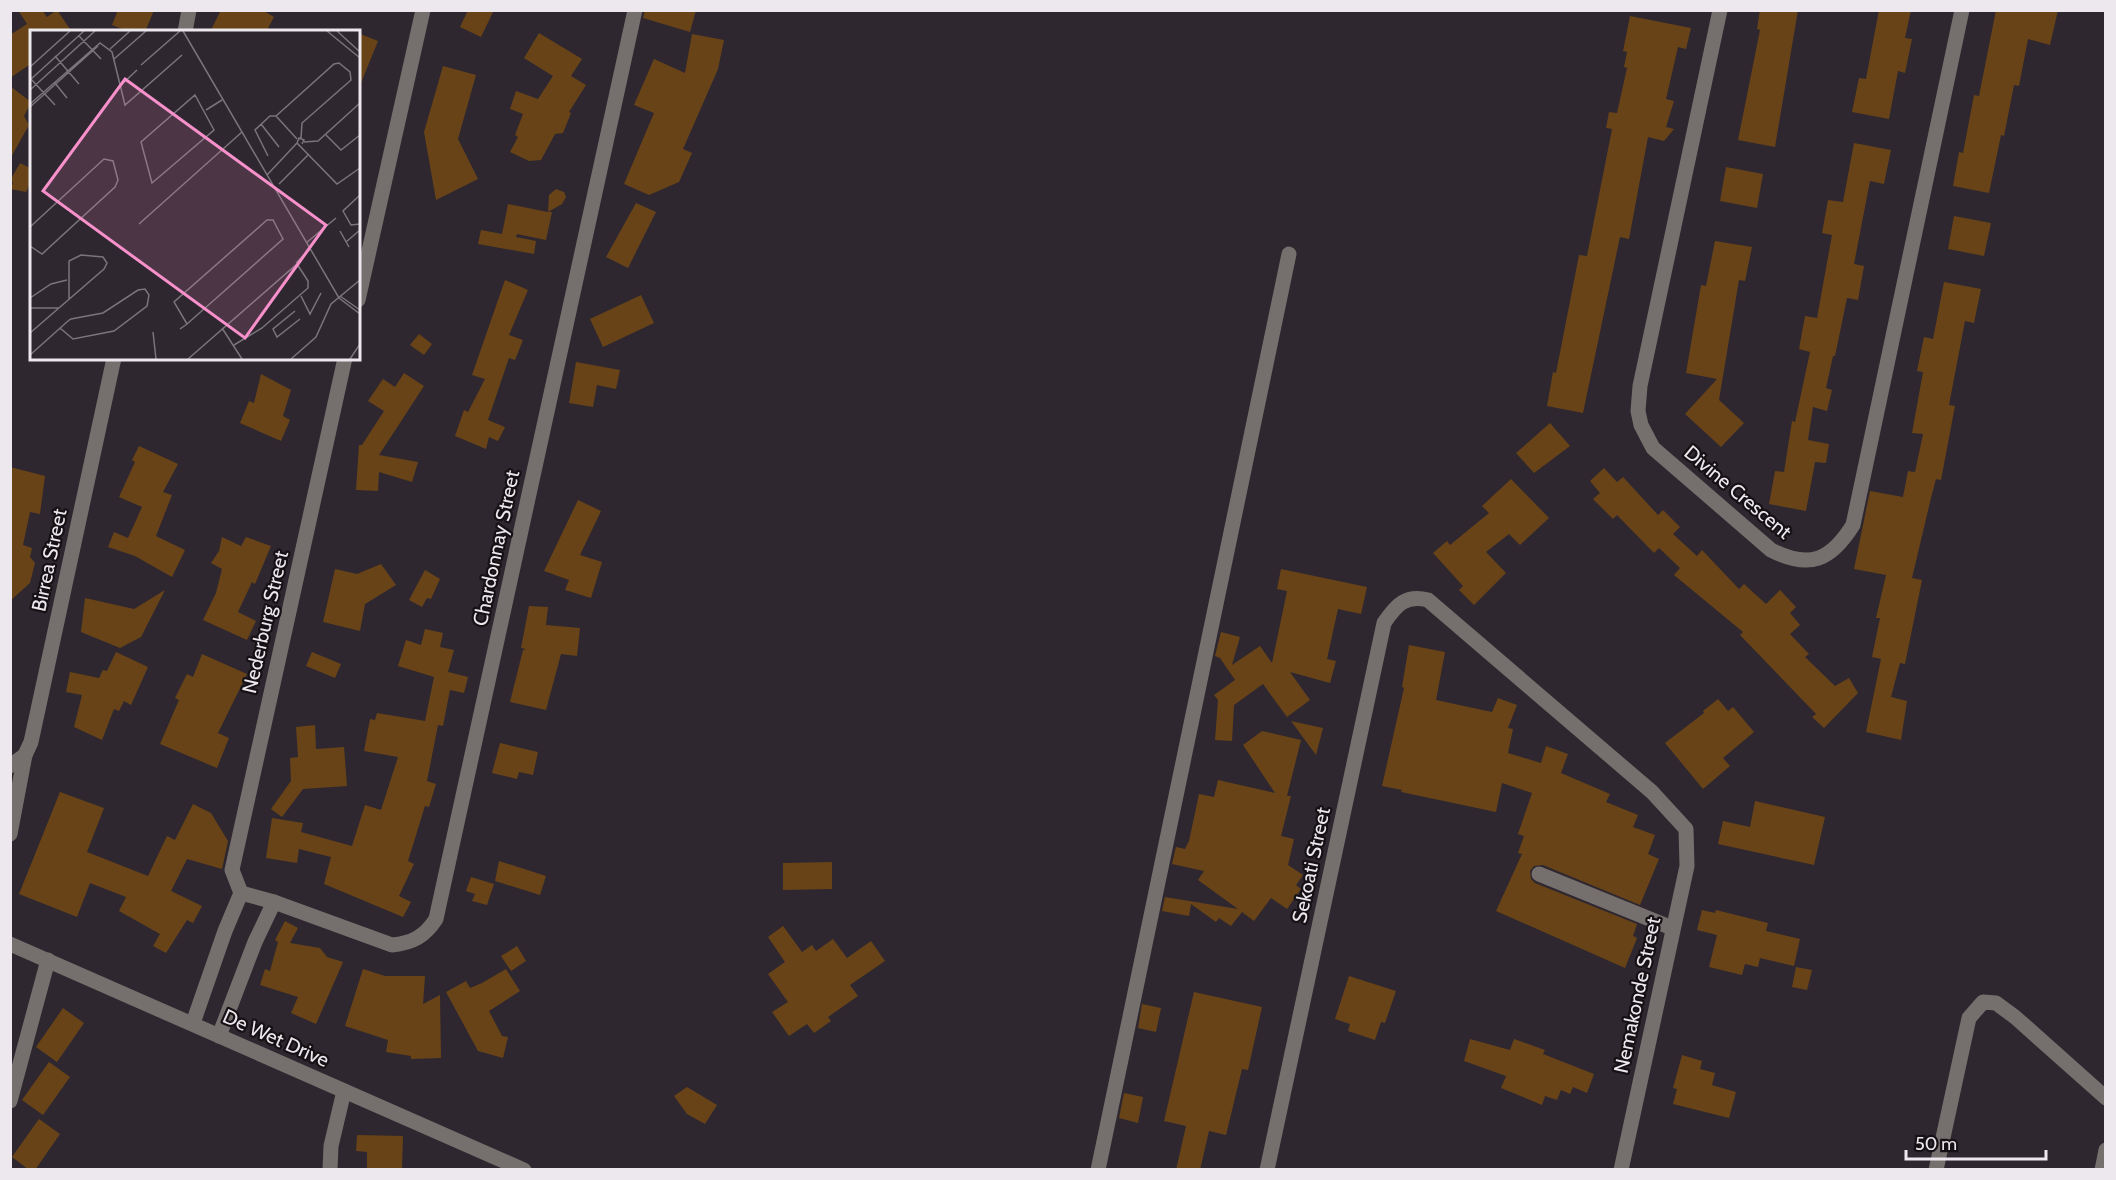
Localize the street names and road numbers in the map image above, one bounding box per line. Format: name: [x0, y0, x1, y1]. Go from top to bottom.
street label: Divine Crescent: [1680, 440, 1797, 544]
street label: Chardonnay Street: [468, 468, 524, 628]
street label: Birrea Street: [26, 506, 72, 613]
street label: Nederburg Street: [237, 548, 293, 696]
street label: Sekoati Street: [1287, 805, 1335, 925]
street label: Nemakonde Street: [1609, 914, 1665, 1075]
street label: De Wet Drive: [219, 1004, 333, 1072]

